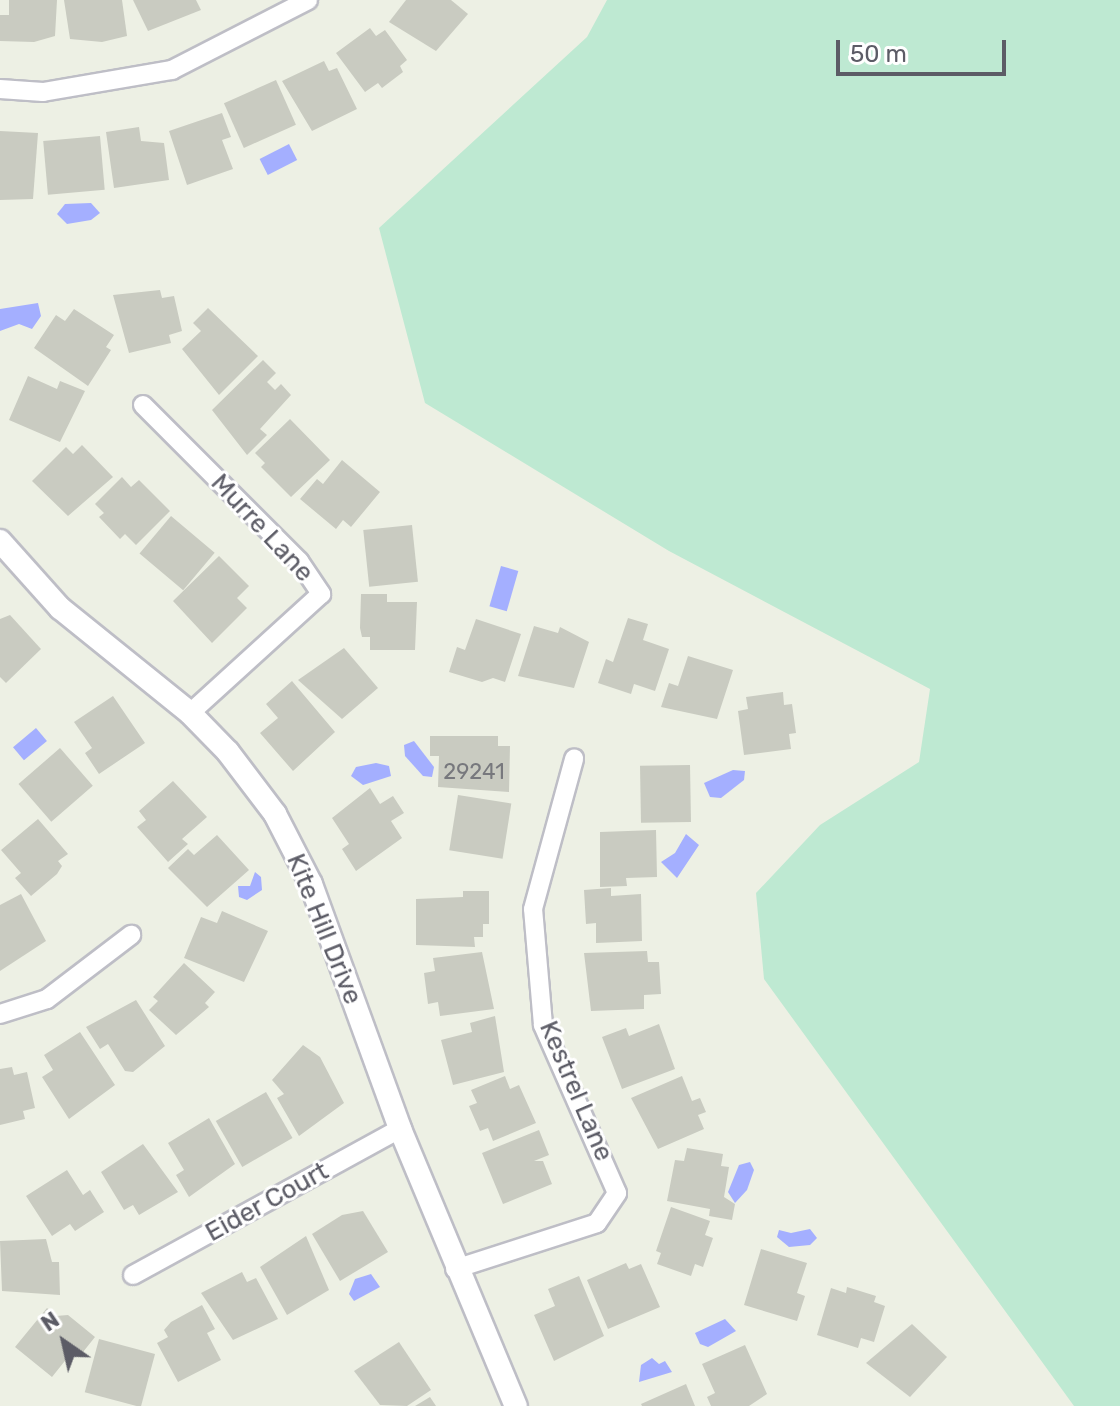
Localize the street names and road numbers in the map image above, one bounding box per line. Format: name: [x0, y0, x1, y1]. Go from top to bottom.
street label: Murre Lane: [204, 468, 320, 588]
street label: Kite Hill Drive: [280, 849, 368, 1009]
street label: Kestrel Lane: [533, 1016, 619, 1166]
street label: Eider Court: [200, 1155, 334, 1249]

